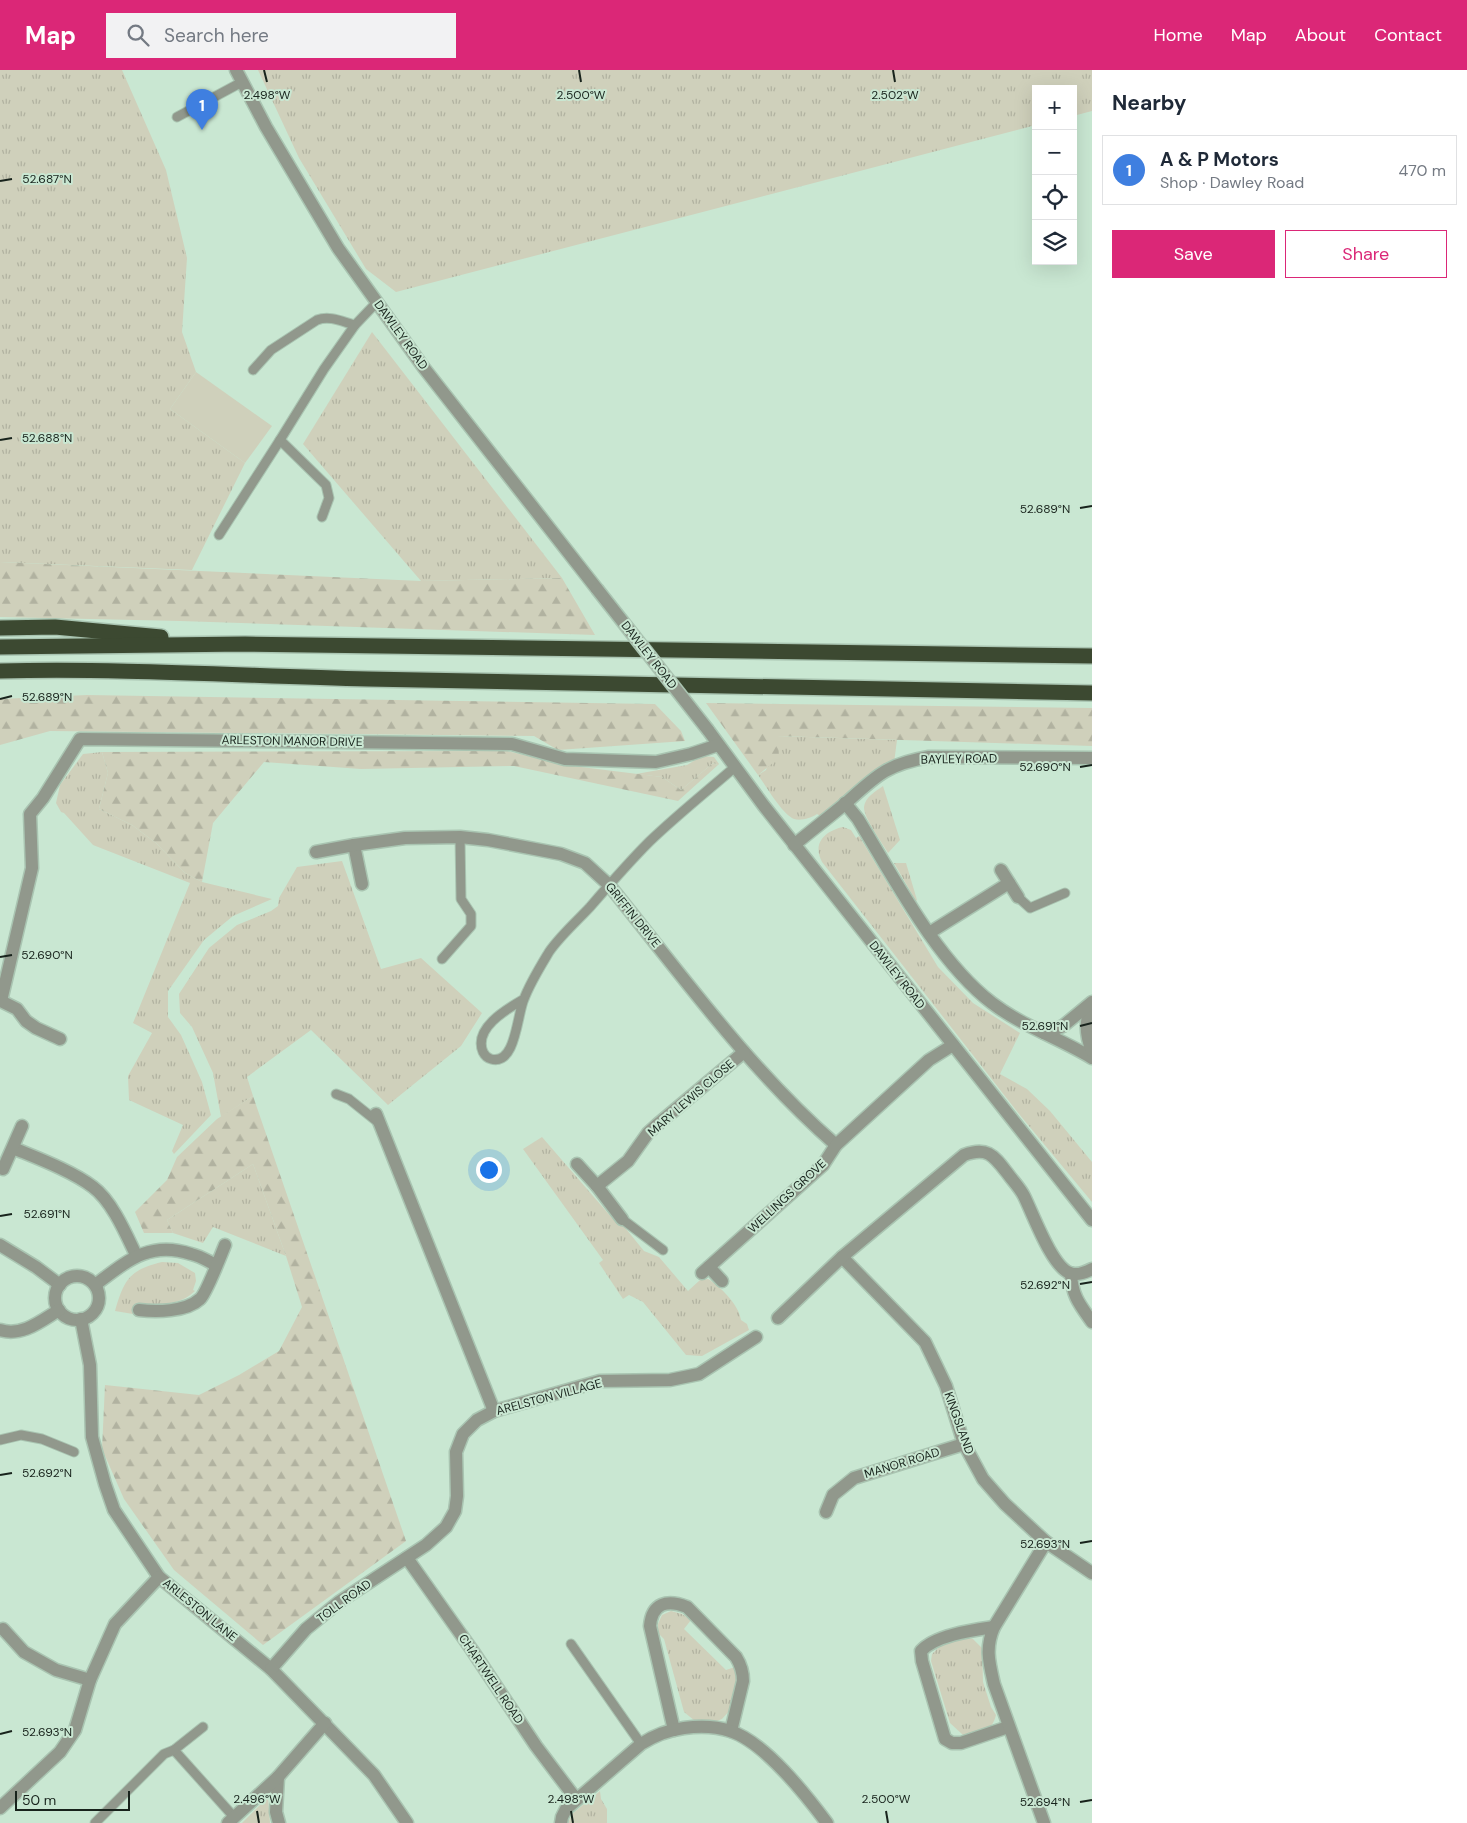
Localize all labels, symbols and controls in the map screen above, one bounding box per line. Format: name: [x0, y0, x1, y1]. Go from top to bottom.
search box: [106, 13, 456, 58]
text: Map: [25, 20, 76, 51]
icon: search: [124, 21, 152, 49]
text: Search here: [164, 23, 269, 48]
text: Home: [1153, 23, 1203, 47]
text: Map: [1231, 23, 1267, 47]
text: About: [1295, 23, 1346, 47]
text: Contact: [1374, 23, 1442, 47]
map controls: [1032, 85, 1077, 265]
button: +: [1032, 85, 1077, 130]
text: 2.498°W: [244, 87, 291, 103]
text: 2.500°W: [557, 87, 606, 103]
text: 2.502°W: [871, 87, 919, 103]
pin: 1: [186, 89, 218, 130]
text: Nearby: [1112, 89, 1186, 117]
button: −: [1032, 130, 1077, 175]
text: A & P Motors: [1160, 147, 1279, 172]
text: 1: [1126, 160, 1132, 181]
text: 470 m: [1399, 160, 1446, 181]
text: 52.687°N: [22, 171, 72, 187]
text: Shop · Dawley Road: [1160, 172, 1304, 193]
button: locate: [1032, 175, 1077, 220]
button: layers: [1032, 220, 1077, 265]
button: Save: [1112, 230, 1275, 278]
button: Share: [1285, 230, 1447, 278]
street label: DAWLEY ROAD: [371, 297, 431, 373]
text: 52.688°N: [22, 430, 72, 446]
text: 52.689°N: [1020, 501, 1070, 517]
street label: DAWLEY ROAD: [618, 618, 680, 692]
text: 52.689°N: [22, 689, 72, 705]
street label: ARLESTON MANOR DRIVE: [221, 732, 363, 750]
street label: BAYLEY ROAD: [921, 750, 997, 768]
text: 52.690°N: [1019, 759, 1071, 775]
street label: GRIFFIN DRIVE: [602, 879, 664, 951]
street label: DAWLEY ROAD: [866, 938, 928, 1012]
text: 52.690°N: [21, 947, 73, 963]
text: 52.691°N: [1022, 1018, 1068, 1034]
street label: MARY LEWIS CLOSE: [644, 1056, 738, 1140]
street label: WELLINGS GROVE: [744, 1155, 830, 1236]
your location: [476, 1157, 502, 1183]
text: 52.691°N: [24, 1206, 70, 1222]
text: 52.692°N: [1020, 1277, 1070, 1293]
street label: ARELSTON VILLAGE: [495, 1375, 604, 1419]
street label: KINGSLAND: [940, 1390, 978, 1456]
street label: MANOR ROAD: [862, 1444, 942, 1482]
text: 52.692°N: [22, 1465, 72, 1481]
text: 52.693°N: [1020, 1536, 1070, 1552]
street label: ARLESTON LANE: [159, 1575, 241, 1645]
street label: TOLL ROAD: [314, 1576, 374, 1626]
street label: CHARTWELL ROAD: [455, 1631, 527, 1727]
text: 52.693°N: [22, 1724, 72, 1740]
scale bar: [15, 1788, 130, 1811]
text: 50 m: [22, 1791, 56, 1809]
text: 2.496°W: [233, 1791, 281, 1807]
text: 2.498°W: [548, 1791, 595, 1807]
text: 2.500°W: [862, 1791, 911, 1807]
text: 52.694°N: [1020, 1794, 1070, 1810]

